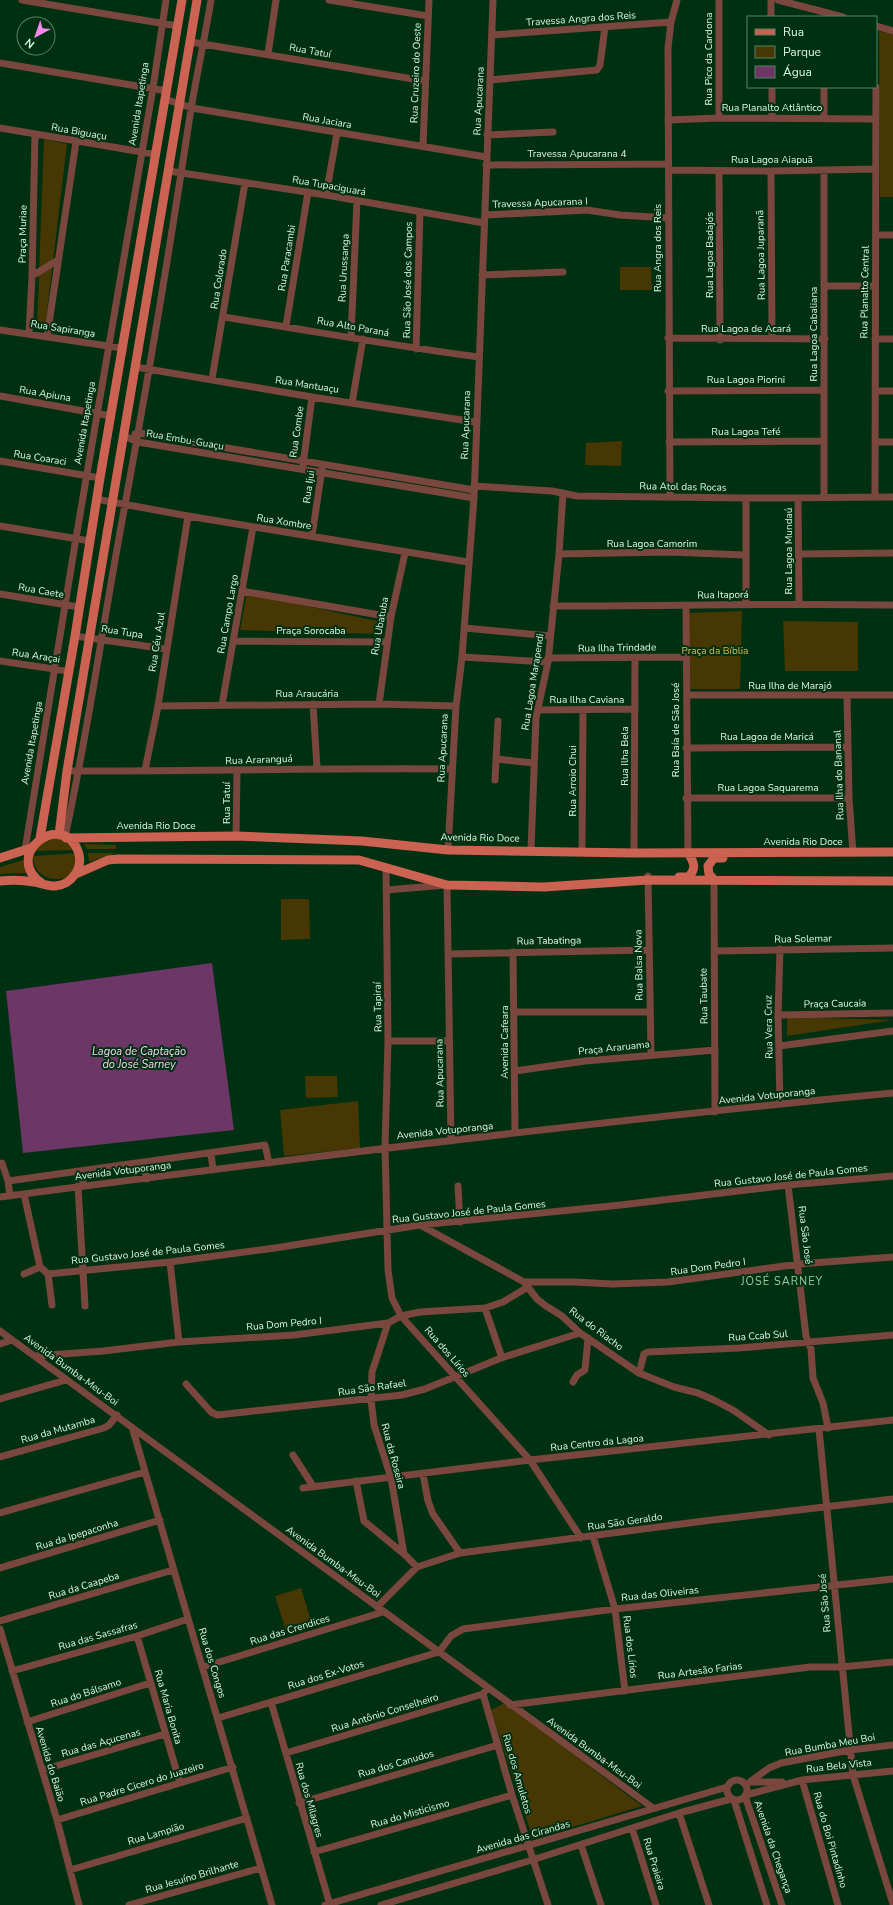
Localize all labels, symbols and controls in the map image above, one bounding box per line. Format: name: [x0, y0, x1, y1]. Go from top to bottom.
street label: Travessa Angra dos Reis: [526, 8, 637, 30]
street label: Rua Pico da Cardona: [702, 13, 716, 105]
north arrow: [16, 16, 56, 56]
legend: [747, 16, 877, 88]
street label: Rua Cruzeiro do Oeste: [407, 23, 425, 123]
text: Rua: [783, 24, 804, 40]
text: N: [22, 35, 38, 52]
street label: Rua Tatuí: [288, 40, 333, 62]
text: Parque: [783, 44, 821, 60]
street label: Avenida Itapetinga: [125, 61, 153, 147]
text: Água: [783, 64, 812, 80]
street label: Rua Apucarana: [470, 66, 488, 136]
street label: Rua Planalto Atlântico: [722, 101, 823, 115]
street label: Rua Jaciara: [301, 110, 353, 132]
street label: Rua Biguaçu: [50, 120, 108, 144]
street label: Travessa Apucarana 4: [528, 147, 626, 161]
street label: Rua Lagoa Aiapuã: [731, 153, 813, 167]
street label: Rua Tupaciguará: [291, 173, 367, 199]
street label: Travessa Apucarana I: [492, 194, 588, 212]
street label: Rua Angra dos Reis: [651, 204, 665, 292]
street label: Praça Muriae: [15, 205, 31, 263]
street label: Rua Lagoa Juparanã: [753, 210, 769, 300]
street label: Rua Lagoa Badajós: [703, 212, 717, 298]
street label: Rua São José dos Campos: [400, 221, 416, 338]
street label: Rua Paracambi: [275, 224, 299, 292]
street label: Rua Urussanga: [335, 233, 353, 303]
street label: Rua Planalto Central: [857, 245, 873, 339]
street label: Rua Colorado: [207, 247, 231, 310]
street label: Rua Lagoa Cabaliana: [807, 287, 821, 381]
street label: Rua Alto Paraná: [316, 314, 390, 340]
street label: Rua Sapiranga: [30, 317, 96, 341]
street label: Rua Lagoa de Acará: [701, 322, 791, 336]
street label: Rua Mantuaçu: [274, 373, 340, 397]
street label: Rua Lagoa Piorini: [707, 373, 785, 387]
street label: Avenida Itapetinga: [71, 380, 99, 466]
street label: Rua Apiuna: [18, 383, 72, 405]
street label: Rua Apucarana: [458, 390, 474, 460]
street label: Rua Combe: [286, 405, 308, 459]
street label: Rua Lagoa Tefé: [711, 425, 781, 439]
street label: Rua Embu-Guaçu: [145, 426, 225, 454]
street label: Rua Coaraci: [13, 447, 67, 469]
street label: Rua Ijui: [300, 470, 318, 504]
street label: Rua Atol das Rocas: [639, 479, 727, 495]
street label: Rua Lagoa Mundaú: [782, 508, 796, 594]
street label: Rua Xombre: [256, 511, 312, 533]
street label: Rua Lagoa Camorim: [607, 537, 697, 551]
street label: Rua Campo Largo: [214, 573, 242, 655]
street label: Rua Caete: [17, 580, 65, 602]
street label: Rua Itaporá: [697, 588, 749, 602]
street label: Rua Ubatuba: [368, 596, 392, 656]
street label: Rua Céu Azul: [145, 611, 169, 673]
street label: Rua Tupa: [100, 622, 144, 642]
street label: Praça Sorocaba: [276, 624, 346, 638]
street label: Rua Lagoa Marapendi: [518, 633, 548, 731]
street label: Rua Ilha Trindade: [578, 640, 656, 656]
park label: Praça da Bíblia: [682, 644, 748, 658]
street label: Rua Araçai: [11, 645, 61, 667]
street label: Rua Ilha de Marajó: [748, 679, 832, 693]
street label: Rua Baía de São José: [669, 683, 683, 777]
street label: Rua Araucária: [276, 687, 339, 701]
street label: Rua Ilha Caviana: [550, 693, 624, 707]
street label: Avenida Itapetinga: [18, 700, 46, 786]
street label: Rua Apucarana: [434, 713, 452, 783]
street label: Rua Ilha Bela: [618, 726, 632, 786]
street label: Rua Lagoa de Maricá: [720, 730, 814, 744]
street label: Rua Ilha do Bananal: [830, 730, 848, 820]
street label: Rua Arroio Chui: [566, 746, 580, 816]
street label: Rua Araranguá: [225, 752, 293, 768]
street label: Rua Tatuí: [220, 781, 234, 824]
street label: Rua Lagoa Saquarema: [717, 781, 819, 795]
street label: Avenida Rio Doce: [116, 819, 196, 833]
street label: Avenida Rio Doce: [440, 830, 520, 846]
street label: Avenida Rio Doce: [763, 835, 843, 849]
street label: Rua Balsa Nova: [631, 929, 647, 1001]
street label: Rua Solemar: [774, 931, 832, 947]
street label: Rua Tabatinga: [517, 933, 581, 949]
street label: Rua Taubate: [697, 968, 711, 1024]
street label: Rua Tapiraí: [371, 981, 385, 1032]
street label: Rua Vera Cruz: [761, 995, 777, 1059]
street label: Praça Caucaia: [804, 996, 866, 1012]
street label: Avenida Cafeara: [498, 1005, 512, 1079]
street label: Praça Araruama: [577, 1037, 651, 1059]
street label: Rua Apucarana: [432, 1039, 448, 1107]
water label: Lagoa de Captação do José Sarney: [92, 1044, 186, 1072]
street label: Avenida Votuporanga: [718, 1084, 816, 1108]
street label: Avenida Votuporanga: [396, 1119, 494, 1143]
street label: Avenida Votuporanga: [74, 1158, 172, 1184]
street label: Rua Gustavo José de Paula Gomes: [714, 1161, 869, 1191]
street label: Rua Gustavo José de Paula Gomes: [392, 1197, 547, 1227]
street label: Rua São José: [794, 1205, 816, 1265]
street label: Rua Gustavo José de Paula Gomes: [71, 1238, 226, 1268]
street label: Rua Dom Pedro I: [670, 1255, 746, 1279]
district label: JOSÉ SARNEY: [740, 1273, 823, 1289]
street label: Rua do Riacho: [566, 1304, 626, 1354]
street label: Rua Dom Pedro I: [246, 1314, 322, 1334]
street label: Rua dos Lírios: [421, 1324, 473, 1380]
street label: Rua Ccab Sul: [728, 1327, 788, 1345]
street label: Avenida Bumba-Meu-Boi: [21, 1331, 121, 1409]
street label: Rua São Rafael: [337, 1376, 407, 1400]
street label: Rua da Mutamba: [19, 1413, 97, 1447]
street label: Rua da Roseira: [378, 1422, 408, 1490]
street label: Rua Centro da Lagoa: [550, 1431, 644, 1455]
street label: Rua São Geraldo: [587, 1510, 664, 1534]
street label: Rua da Ipepaconha: [34, 1516, 120, 1554]
street label: Avenida Bumba-Meu-Boi: [283, 1523, 383, 1601]
street label: Rua da Caapeba: [47, 1569, 121, 1603]
street label: Rua São José: [815, 1573, 835, 1633]
street label: Rua das Oliveiras: [620, 1583, 700, 1605]
street label: Rua das Crendices: [248, 1611, 332, 1649]
street label: Rua dos Lírios: [619, 1615, 641, 1679]
street label: Rua das Sassafras: [57, 1618, 140, 1654]
street label: Rua dos Congos: [195, 1626, 229, 1700]
street label: Rua dos Ex-Votos: [286, 1657, 366, 1693]
street label: Rua Artesão Farias: [657, 1659, 743, 1683]
street label: Rua Maria Bonita: [151, 1668, 185, 1746]
street label: Rua do Bálsamo: [49, 1675, 123, 1711]
street label: Rua Antônio Conselheiro: [330, 1690, 441, 1736]
street label: Avenida Bumba-Meu-Boi: [544, 1714, 644, 1792]
street label: Avenida do Baião: [32, 1725, 68, 1804]
street label: Rua das Açucenas: [60, 1725, 142, 1761]
street label: Rua Bumba Meu Boi: [784, 1730, 876, 1760]
street label: Rua dos Amuletos: [499, 1732, 535, 1816]
street label: Rua dos Canudos: [356, 1746, 436, 1782]
street label: Rua Bela Vista: [806, 1756, 872, 1776]
street label: Rua Padre Cicero do Juazeiro: [78, 1758, 206, 1810]
street label: Rua dos Milagres: [292, 1761, 326, 1839]
street label: Rua do Boi Pintadinho: [810, 1790, 851, 1890]
street label: Rua do Misticismo: [369, 1796, 452, 1832]
street label: Avenida da Chegança: [751, 1799, 795, 1895]
street label: Avenida das Cirandas: [474, 1817, 572, 1857]
street label: Rua Lampião: [126, 1819, 186, 1849]
street label: Rua Praieira: [639, 1836, 669, 1892]
street label: Rua Jesuíno Brilhante: [144, 1857, 240, 1897]

